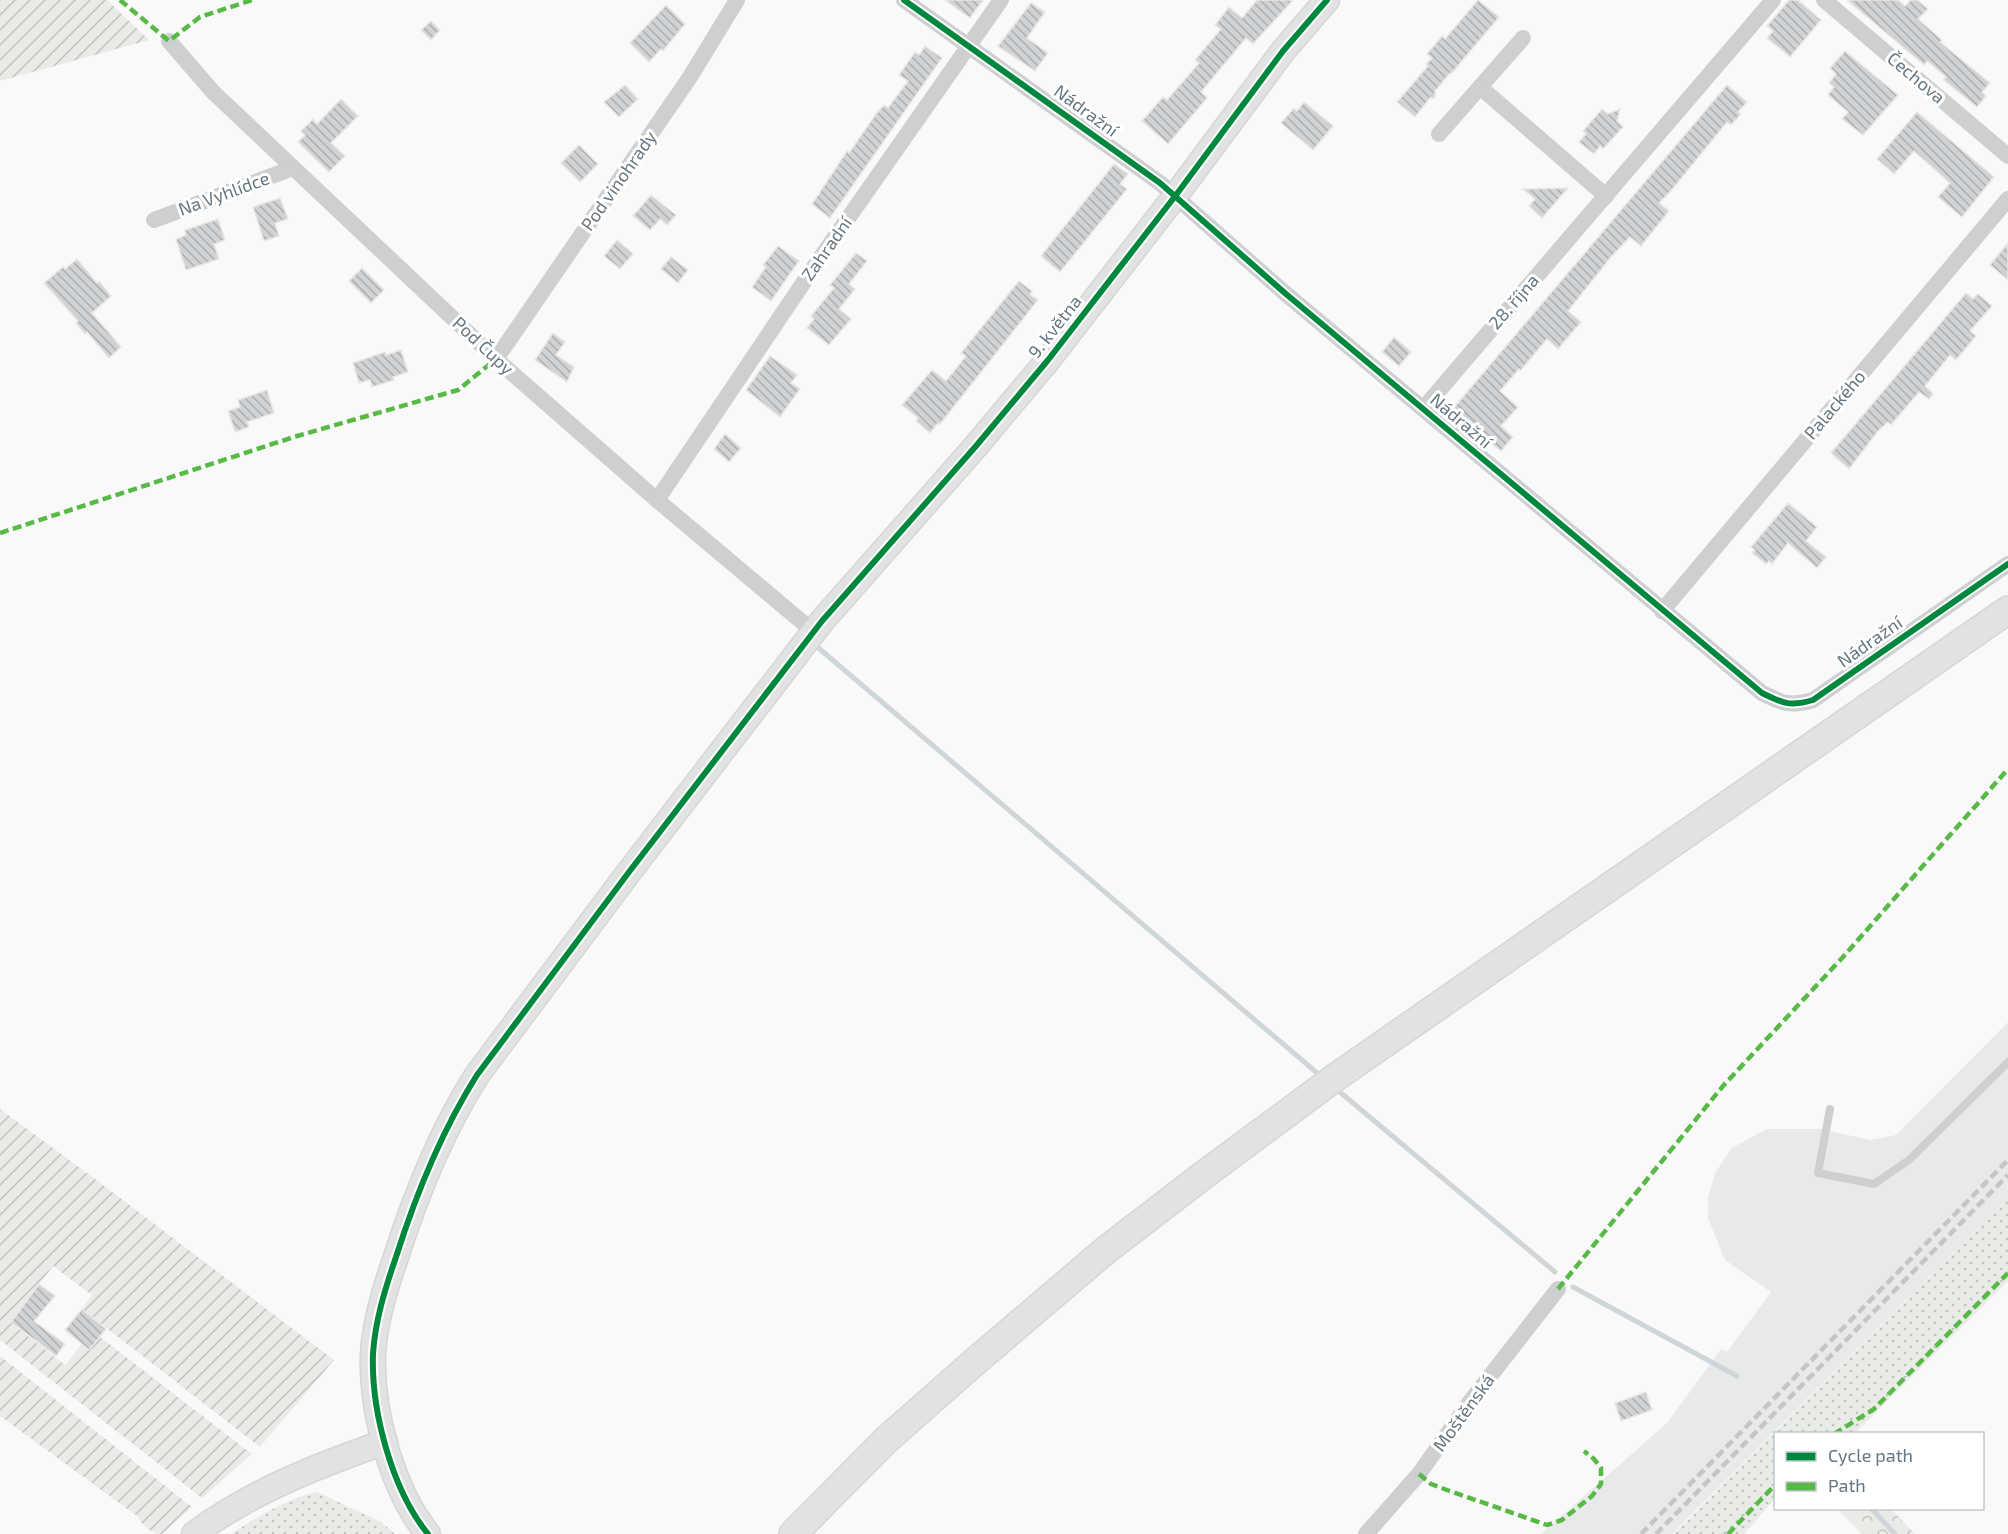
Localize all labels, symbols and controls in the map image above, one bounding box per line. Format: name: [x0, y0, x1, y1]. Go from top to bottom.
street label: Čechova: [1883, 47, 1950, 108]
street label: Nádražní: [1050, 80, 1123, 141]
street label: Pod vinohrady: [576, 126, 661, 235]
street label: Na Vyhlídce: [175, 166, 272, 220]
street label: Zahradní: [796, 212, 856, 285]
street label: 28. října: [1483, 269, 1543, 333]
street label: 9. května: [1023, 290, 1086, 362]
street label: Pod Čupy: [449, 311, 519, 379]
street label: Palackého: [1799, 365, 1870, 443]
street label: Nádražní: [1426, 388, 1497, 453]
street label: Nádražní: [1833, 611, 1907, 671]
street label: Moštěnská: [1428, 1369, 1499, 1455]
legend: [1774, 1432, 1984, 1510]
text: Cycle path: [1828, 1444, 1913, 1466]
text: Path: [1828, 1474, 1866, 1496]

